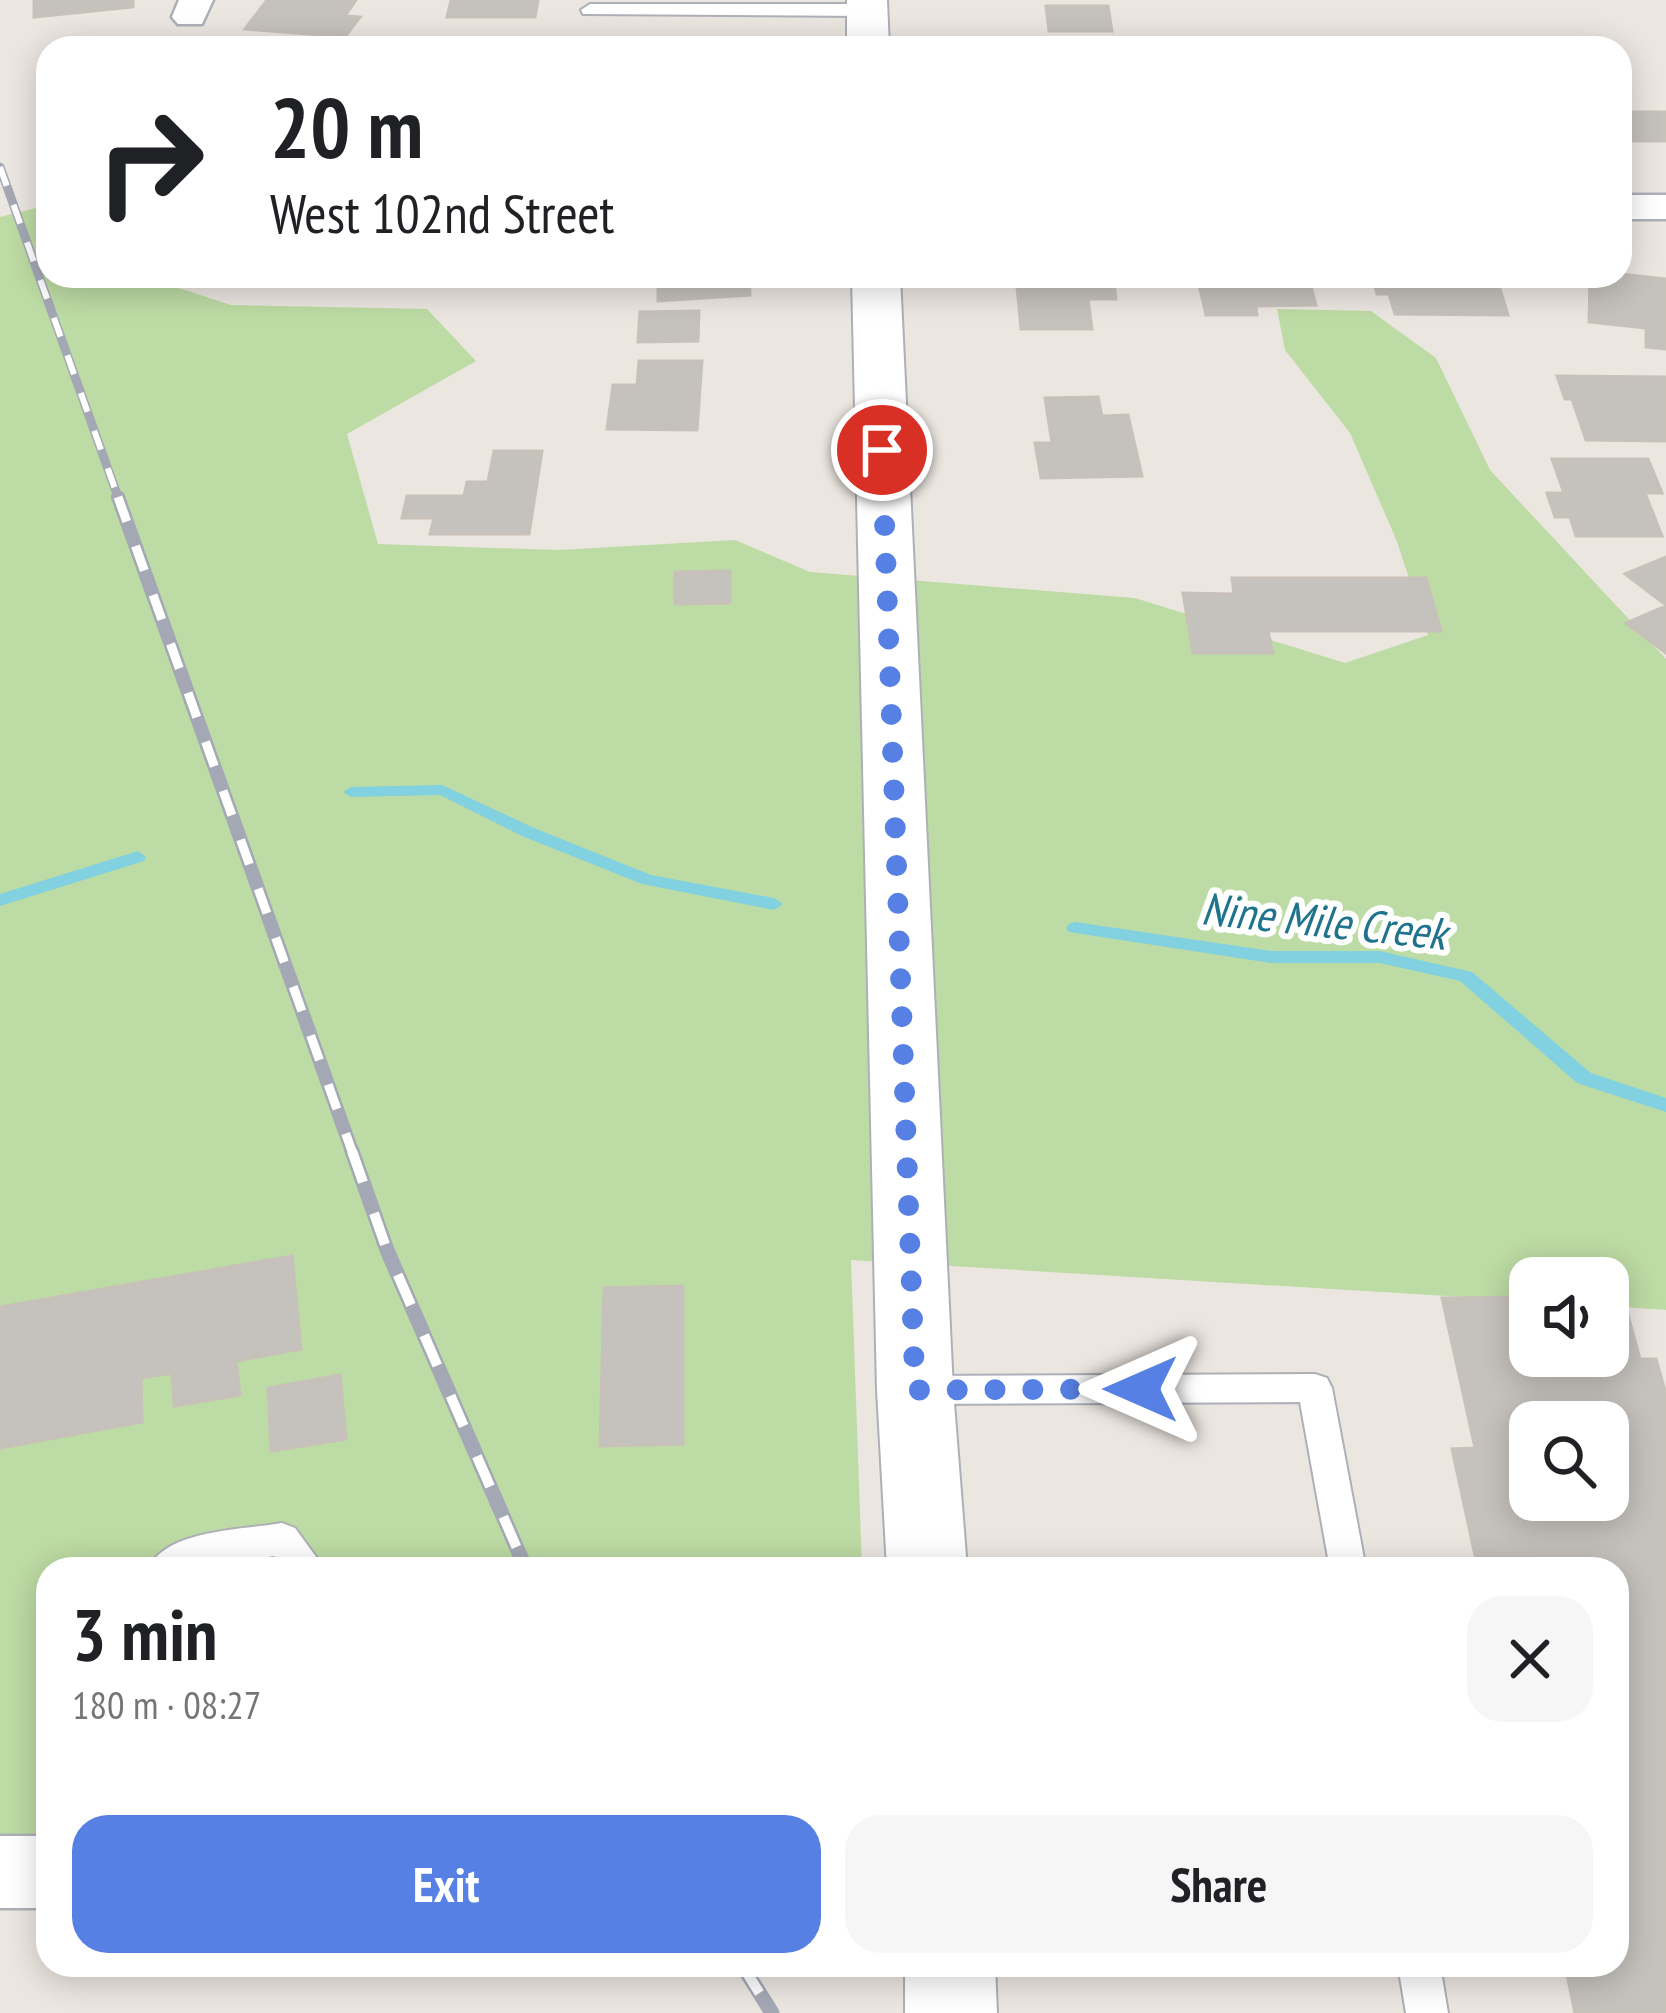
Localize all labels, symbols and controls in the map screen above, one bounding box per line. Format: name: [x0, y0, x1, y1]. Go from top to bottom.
text: 20 m: [270, 72, 423, 181]
icon: right: [72, 84, 228, 240]
text: West 102nd Street: [270, 178, 614, 248]
pin: [831, 399, 933, 501]
icon: arrive: [849, 417, 915, 483]
water label: Nine Mile Creek: [1199, 878, 1454, 962]
map controls: [1509, 1257, 1629, 1521]
button: sound: [1509, 1257, 1629, 1377]
position arrow: [1078, 1326, 1204, 1452]
button: search: [1509, 1401, 1629, 1521]
text: 3 min: [72, 1587, 217, 1680]
button: close: [1467, 1596, 1593, 1722]
text: 180 m · 08:27: [72, 1679, 261, 1730]
button: Exit: [72, 1815, 821, 1953]
button: Share: [845, 1815, 1593, 1953]

